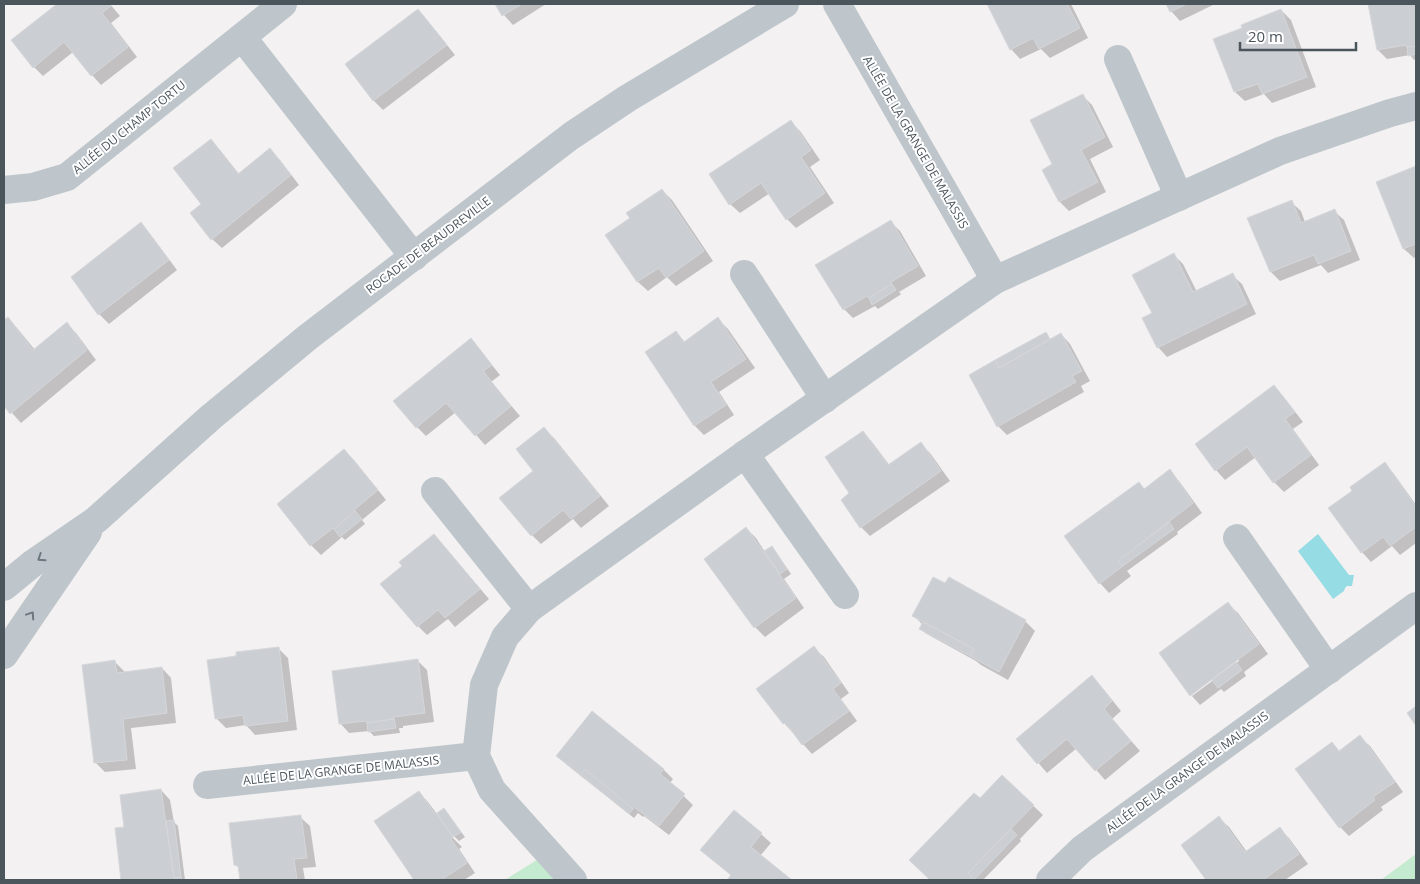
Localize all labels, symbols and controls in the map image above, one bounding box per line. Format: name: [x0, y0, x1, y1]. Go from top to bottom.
scale bar: [1240, 20, 1356, 52]
text: 20 m: [1248, 26, 1283, 46]
street label: ALLÉE DE LA GRANGE DE MALASSIS: [859, 52, 973, 232]
street label: ALLÉE DU CHAMP TORTU: [69, 76, 189, 178]
street label: ROCADE DE BEAUDREVILLE: [362, 192, 494, 298]
one-way arrow: [37, 551, 46, 561]
one-way arrow: [25, 611, 34, 621]
street label: ALLÉE DE LA GRANGE DE MALASSIS: [1102, 707, 1272, 837]
street label: ALLÉE DE LA GRANGE DE MALASSIS: [242, 751, 440, 789]

